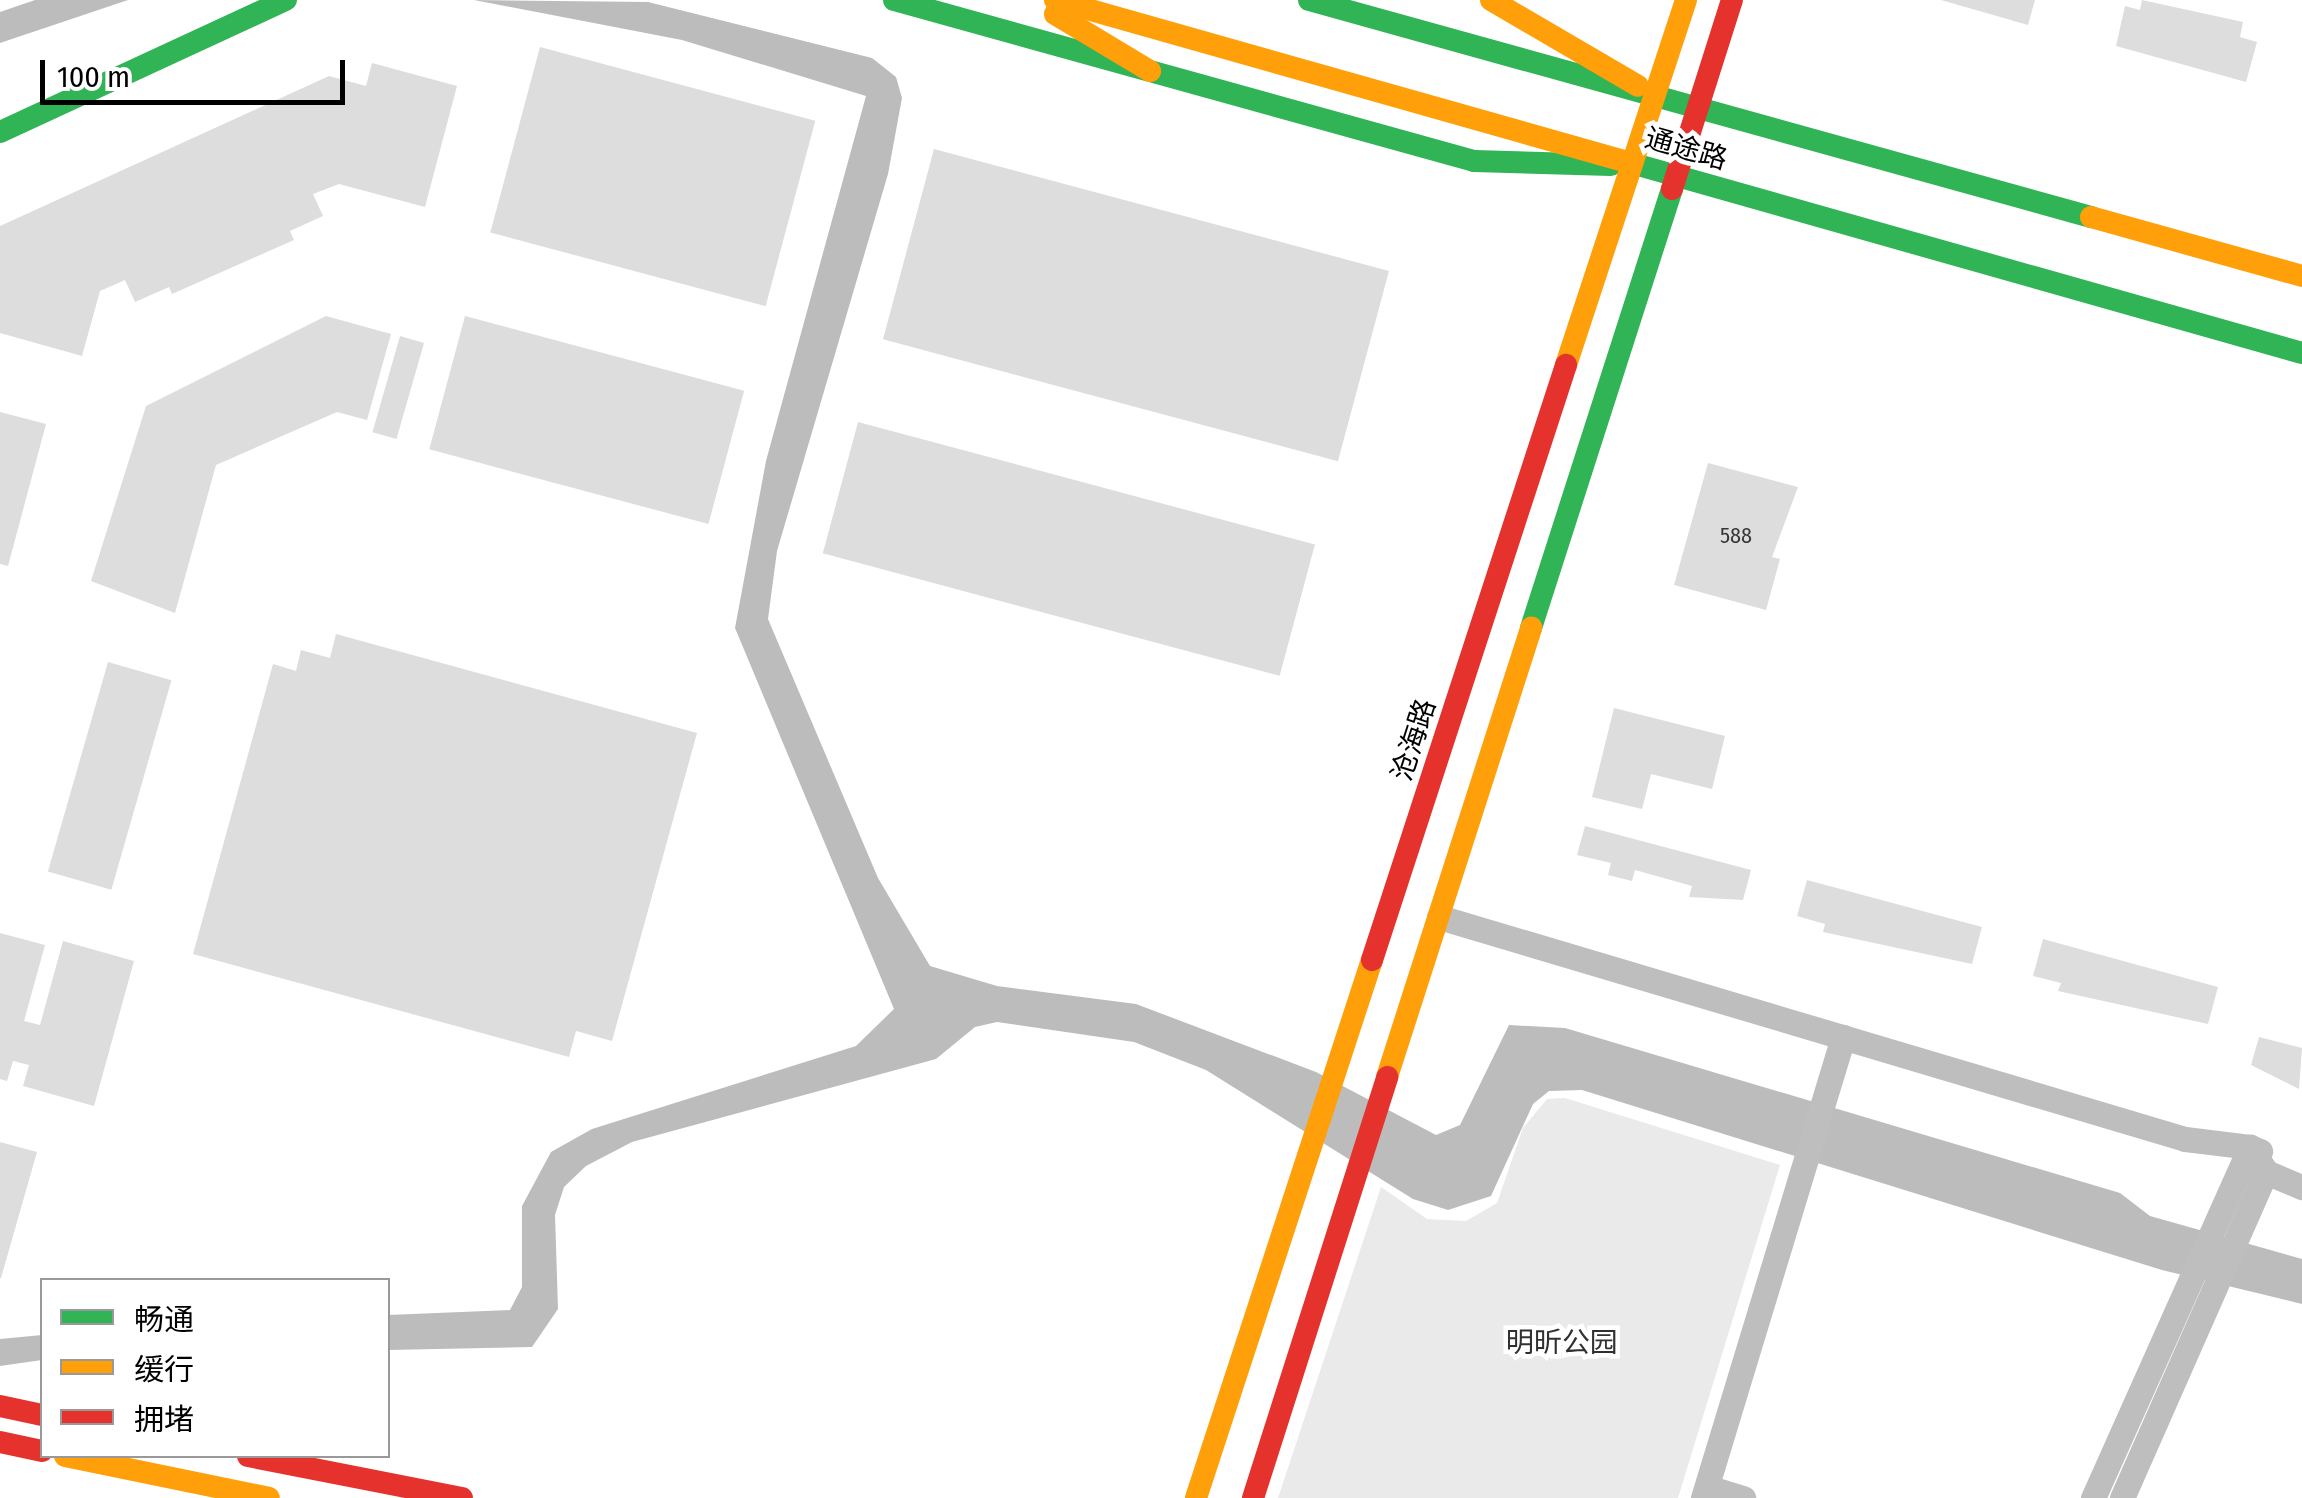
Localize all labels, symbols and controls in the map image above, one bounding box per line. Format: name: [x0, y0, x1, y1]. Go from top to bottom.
scale bar: [45, 40, 350, 102]
text: 100 m: [57, 59, 130, 95]
street label: 通途路: [1641, 121, 1731, 177]
house number: 588: [1720, 523, 1752, 549]
street label: 沧海路: [1385, 695, 1443, 785]
legend: [40, 1278, 390, 1458]
text: 畅通: [134, 1302, 194, 1338]
park label: 明昕公园: [1506, 1326, 1618, 1360]
text: 缓行: [134, 1352, 194, 1388]
text: 拥堵: [134, 1402, 194, 1438]

